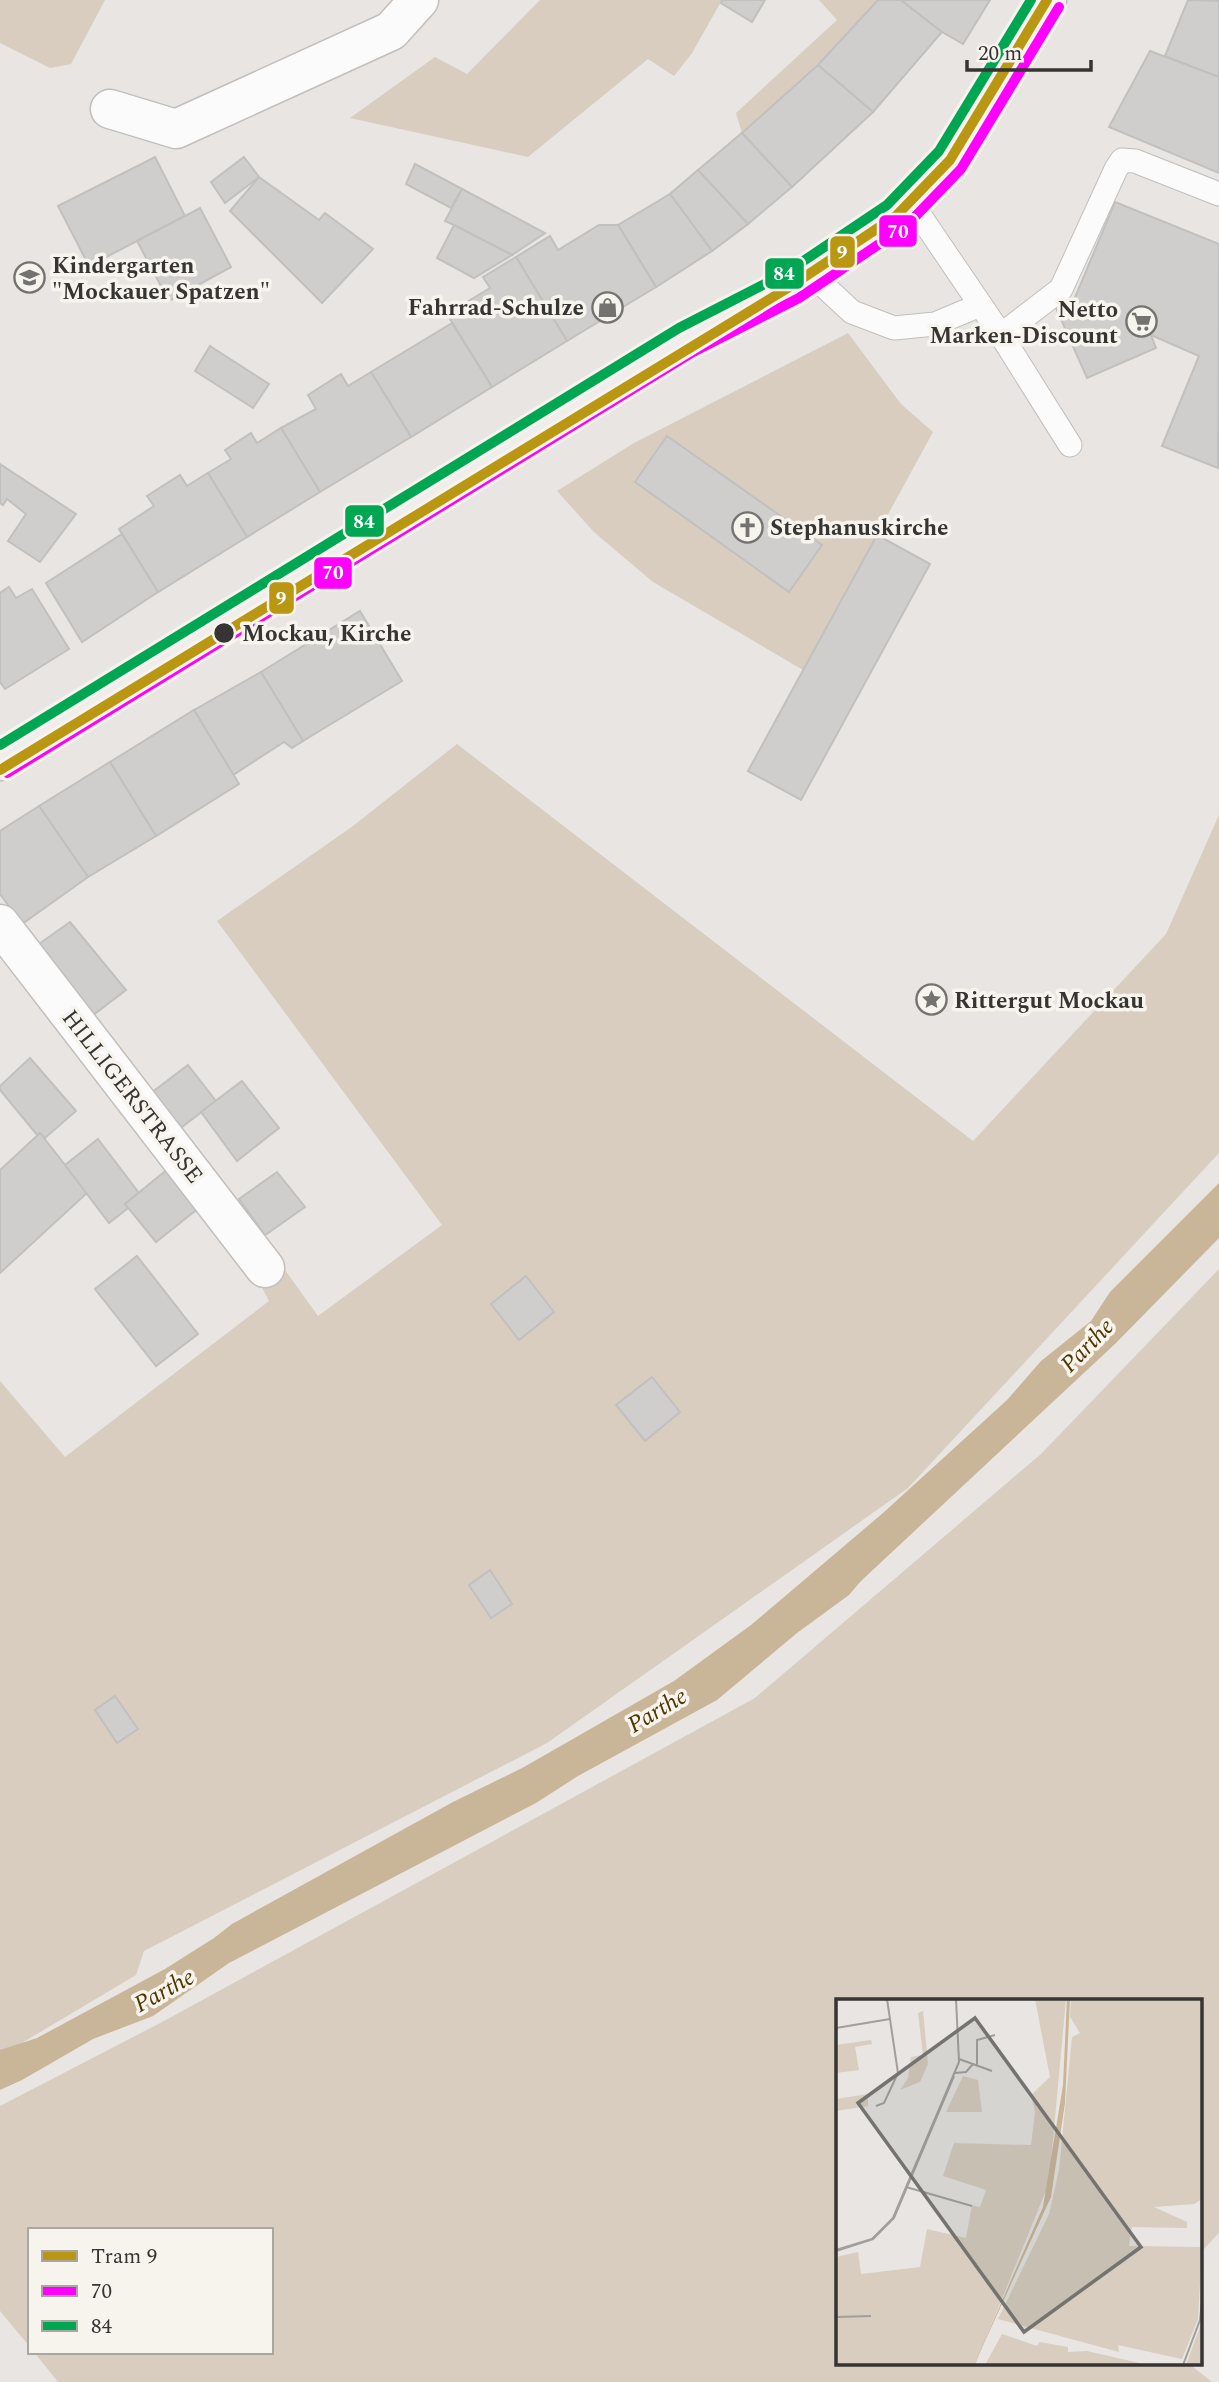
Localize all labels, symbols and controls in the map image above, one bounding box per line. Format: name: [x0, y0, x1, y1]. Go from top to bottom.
scale bar: [967, 28, 1091, 72]
text: 20 m: [978, 38, 1022, 70]
line badge: 70: [878, 214, 918, 248]
text: 70: [887, 218, 909, 247]
line badge: 9: [829, 235, 856, 269]
text: 9: [837, 239, 848, 268]
place label: Kindergarten "Mockauer Spatzen": [52, 249, 270, 310]
line badge: 84: [764, 257, 805, 290]
text: 84: [773, 260, 795, 289]
school or university icon: Kindergarten "Mockauer Spatzen": [12, 261, 46, 295]
shop icon: Fahrrad-Schulze: [590, 290, 624, 324]
place label: Fahrrad-Schulze: [408, 291, 584, 326]
place label: Netto Marken-Discount: [930, 293, 1118, 354]
supermarket icon: Netto Marken-Discount: [1124, 305, 1158, 339]
line badge: 84: [344, 504, 385, 538]
text: 84: [353, 508, 375, 537]
church icon: Stephanuskirche: [730, 510, 764, 544]
place label: Stephanuskirche: [770, 511, 949, 546]
line badge: 70: [313, 556, 353, 590]
text: 70: [322, 559, 344, 588]
line badge: 9: [268, 581, 295, 615]
text: 9: [276, 585, 287, 614]
place label: Mockau, Kirche: [242, 617, 411, 652]
marker: Mockau, Kirche: [212, 621, 236, 645]
place icon: Rittergut Mockau: [914, 983, 948, 1017]
place label: Rittergut Mockau: [954, 984, 1144, 1019]
street label: HILLIGERSTRASSE: [53, 1002, 211, 1191]
water label: Parthe: [1052, 1310, 1123, 1381]
water label: Parthe: [621, 1679, 695, 1743]
water label: Parthe: [127, 1959, 202, 2022]
inset map: [836, 1999, 1202, 2364]
legend: [28, 2228, 273, 2354]
text: Tram 9: [91, 2241, 157, 2273]
text: 70: [91, 2276, 112, 2308]
text: 84: [91, 2311, 112, 2343]

